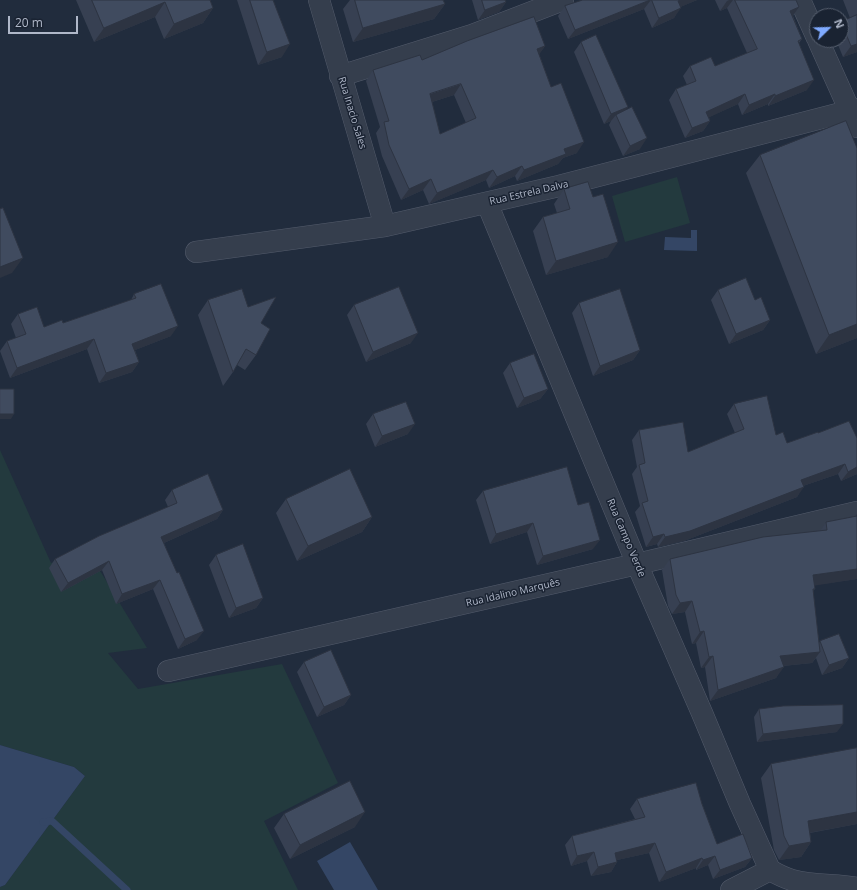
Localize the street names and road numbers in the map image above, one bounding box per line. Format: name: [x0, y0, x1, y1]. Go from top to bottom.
street label: Rua Inacio Sales: [335, 75, 369, 151]
street label: Rua Estrela Dalva: [488, 178, 570, 208]
street label: Rua Campo Verde: [604, 497, 648, 579]
street label: Rua Idalino Marquês: [465, 576, 561, 610]

